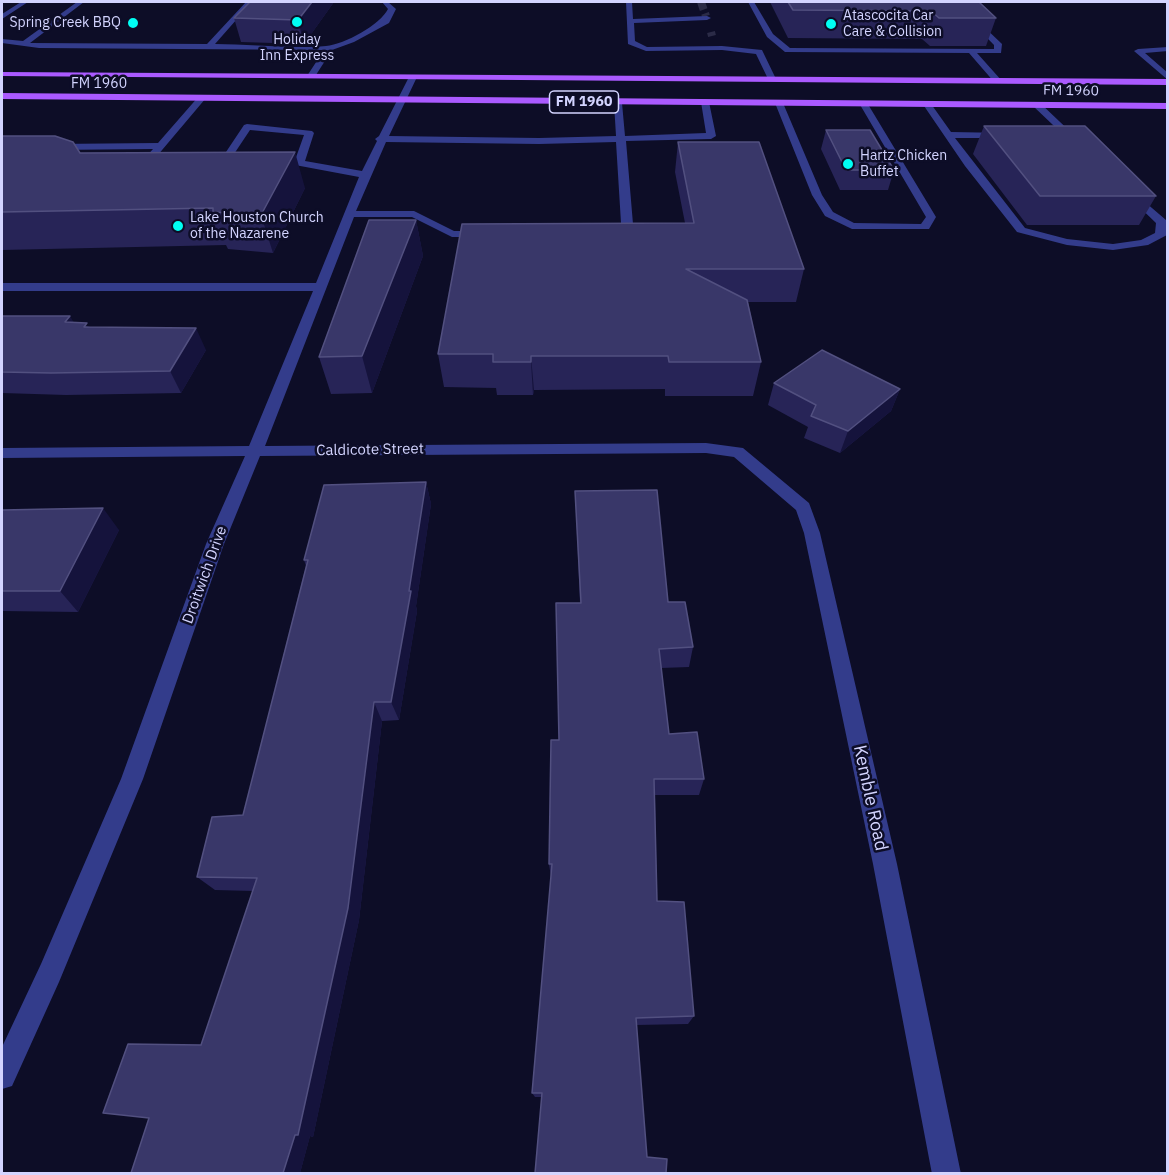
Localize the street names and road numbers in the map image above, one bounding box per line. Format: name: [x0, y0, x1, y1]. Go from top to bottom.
street label: FM 1960: [71, 76, 127, 92]
street label: FM 1960: [1043, 82, 1099, 100]
road number: FM 1960: [550, 91, 618, 113]
street label: Caldicote Street: [316, 440, 424, 460]
street label: Droitwich Drive: [179, 524, 231, 626]
street label: Kemble Road: [848, 743, 892, 853]

